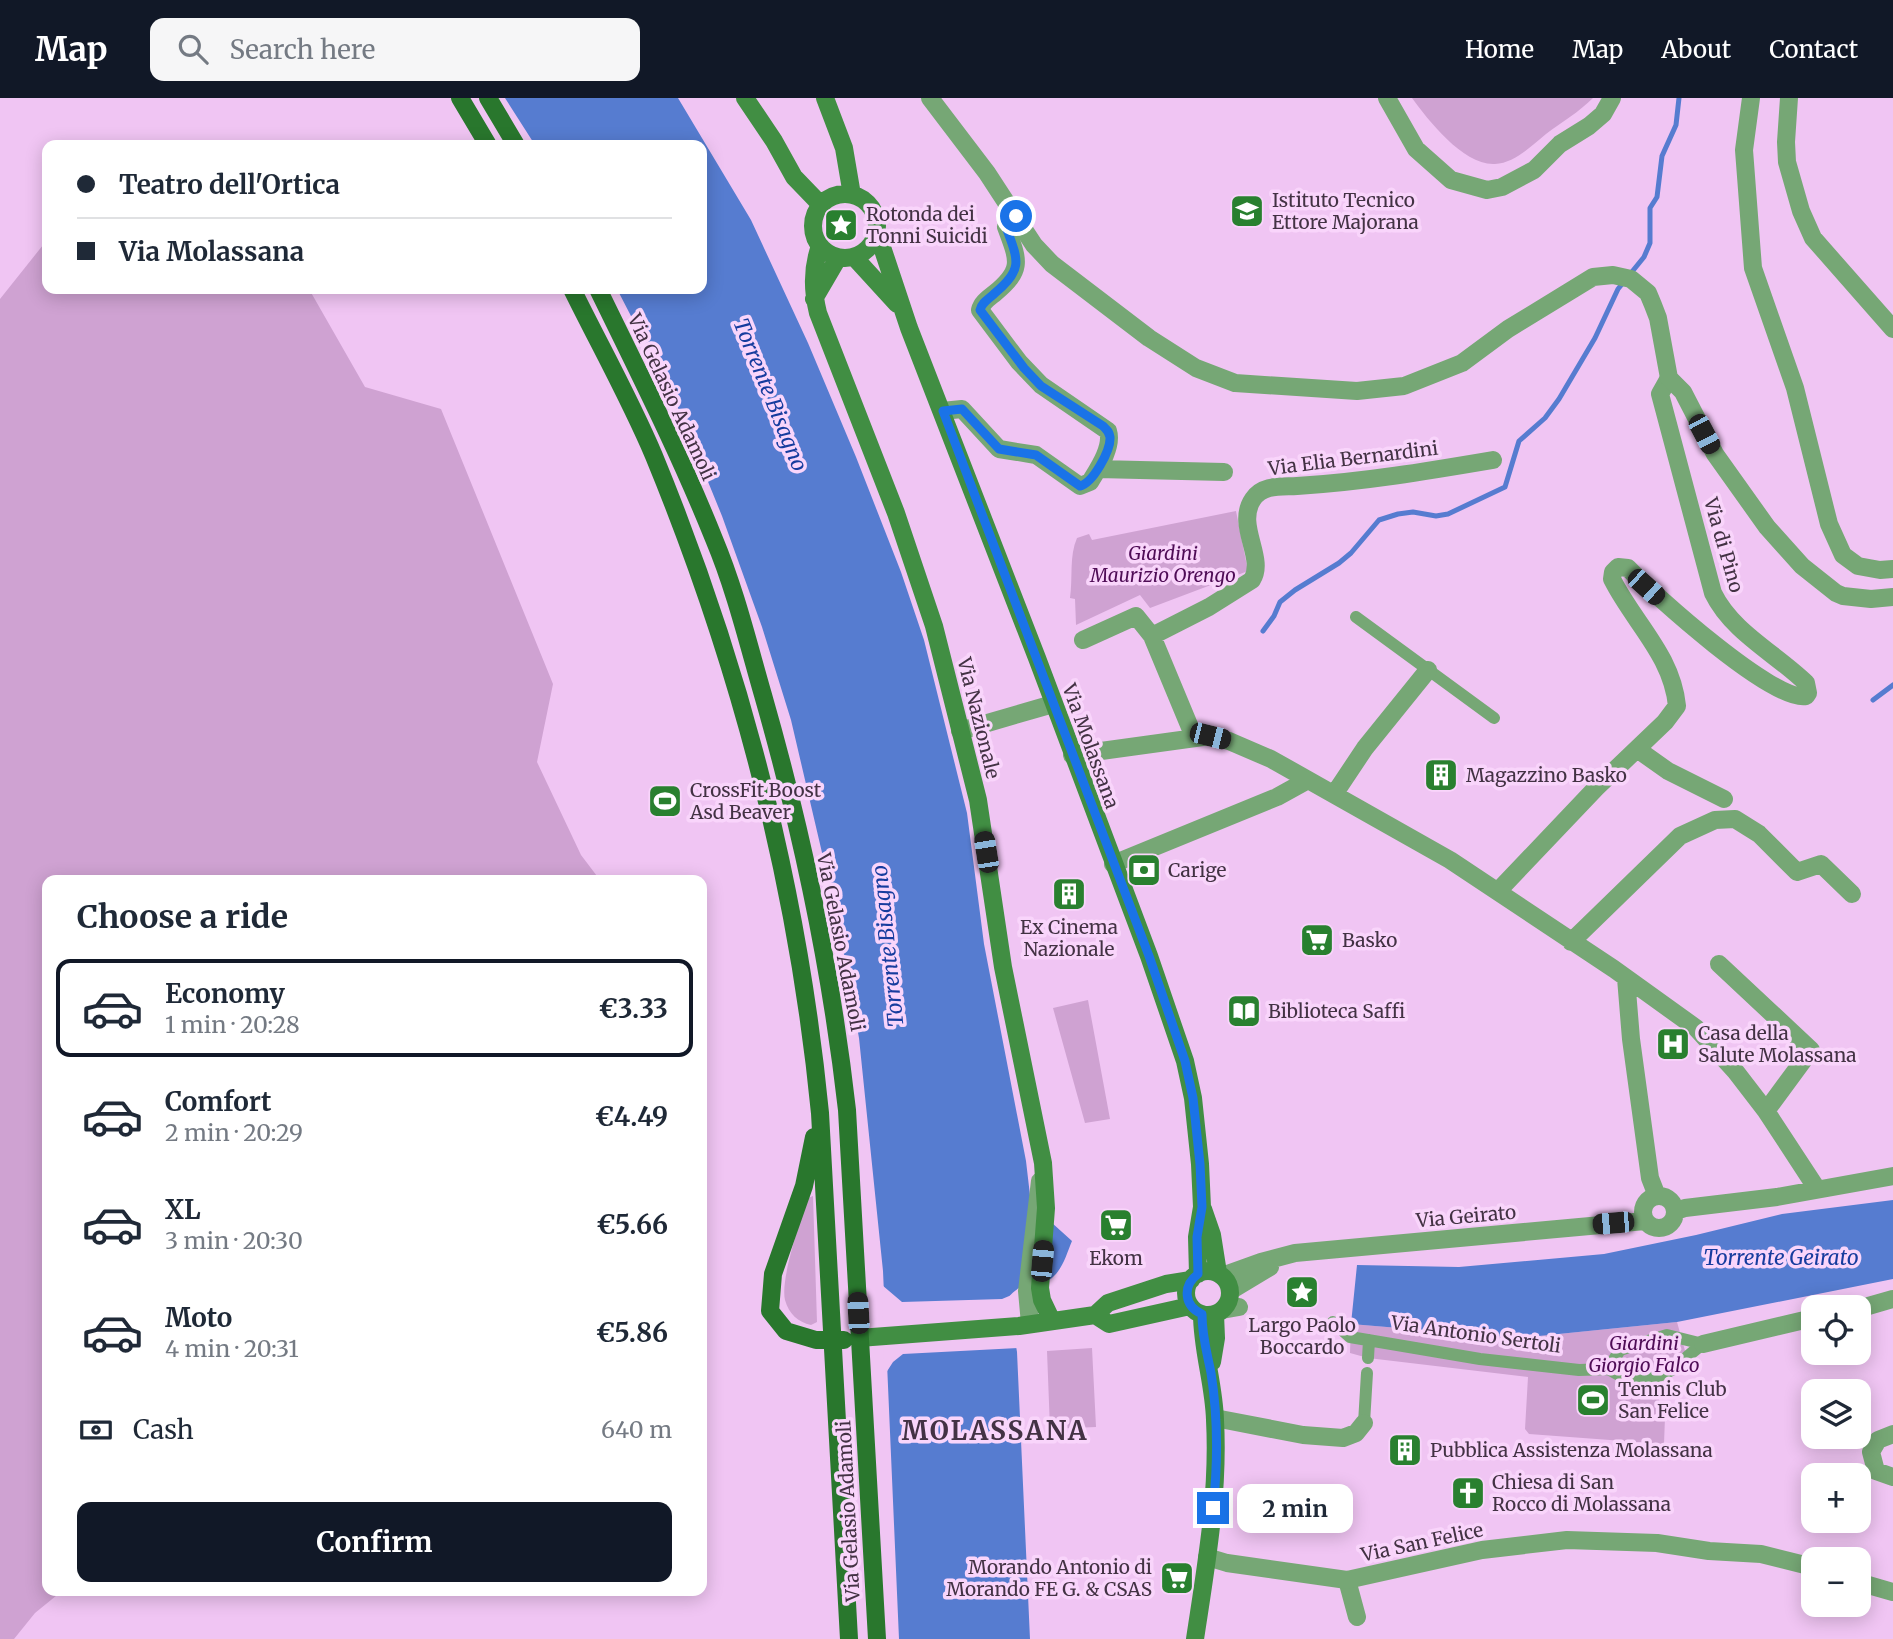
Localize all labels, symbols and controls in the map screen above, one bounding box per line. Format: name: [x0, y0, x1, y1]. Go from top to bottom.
search box: [150, 18, 640, 81]
text: Map: [35, 29, 108, 70]
icon: search: [174, 30, 212, 68]
text: Search here: [230, 33, 375, 66]
text: Home: [1465, 34, 1534, 65]
text: Map: [1572, 34, 1623, 65]
text: About: [1661, 34, 1731, 65]
text: Contact: [1769, 34, 1858, 65]
text: Teatro dell'Ortica: [119, 168, 340, 201]
place label: Istituto Tecnico Ettore Majorana: [1272, 188, 1419, 234]
school or university icon: Istituto Tecnico Ettore Majorana: [1228, 192, 1266, 230]
route start: [1000, 200, 1032, 232]
place label: Rotonda dei Tonni Suicidi: [866, 202, 988, 248]
place icon: Rotonda dei Tonni Suicidi: [822, 206, 860, 244]
text: Via Molassana: [119, 235, 304, 268]
street label: Via Gelasio Adamoli: [622, 309, 721, 484]
water label: Torrente Bisagno: [728, 314, 813, 475]
car: [1685, 411, 1724, 457]
street label: Via Elia Bernardini: [1266, 436, 1439, 480]
street label: Via di Pino: [1699, 494, 1749, 595]
park label: Giardini Maurizio Orengo: [1089, 541, 1236, 587]
car: [1624, 565, 1669, 609]
street label: Via Nazionale: [952, 654, 1006, 781]
street label: Via Molassana: [1057, 679, 1125, 812]
car: [1188, 721, 1233, 751]
building icon: Magazzino Basko: [1422, 756, 1460, 794]
place label: Magazzino Basko: [1466, 763, 1627, 787]
place label: CrossFit Boost Asd Beaver: [689, 778, 822, 824]
sports icon: CrossFit Boost Asd Beaver: [646, 782, 684, 820]
car: [973, 830, 1000, 874]
street label: Via Gelasio Adamoli: [812, 850, 870, 1033]
bank icon: Carige: [1125, 851, 1163, 889]
place label: Carige: [1168, 858, 1227, 882]
water label: Torrente Bisagno: [866, 864, 909, 1028]
building icon: Ex Cinema Nazionale: [1050, 875, 1088, 913]
text: Choose a ride: [77, 897, 288, 937]
place label: Ex Cinema Nazionale: [1020, 915, 1118, 961]
supermarket icon: Basko: [1298, 921, 1336, 959]
place label: Basko: [1342, 928, 1397, 952]
icon: car: [81, 977, 144, 1040]
text: Economy: [165, 977, 285, 1010]
text: €3.33: [598, 992, 668, 1025]
library icon: Biblioteca Saffi: [1225, 992, 1263, 1030]
place label: Biblioteca Saffi: [1268, 999, 1406, 1023]
text: 1 min · 20:28: [165, 1010, 300, 1039]
place label: Casa della Salute Molassana: [1698, 1021, 1856, 1067]
hospital icon: Casa della Salute Molassana: [1654, 1025, 1692, 1063]
icon: car: [81, 1085, 144, 1148]
text: Comfort: [165, 1085, 271, 1118]
text: €4.49: [595, 1100, 668, 1133]
text: 2 min · 20:29: [165, 1118, 303, 1147]
icon: car: [81, 1193, 144, 1256]
text: XL: [165, 1193, 201, 1226]
street label: Via Geirato: [1414, 1200, 1517, 1232]
supermarket icon: Ekom: [1097, 1206, 1135, 1244]
text: €5.66: [596, 1208, 668, 1241]
car: [1592, 1211, 1635, 1235]
text: 3 min · 20:30: [165, 1226, 303, 1255]
car: [1030, 1239, 1055, 1283]
water label: Torrente Geirato: [1703, 1244, 1859, 1271]
place label: Ekom: [1089, 1246, 1143, 1270]
place icon: Largo Paolo Boccardo: [1283, 1273, 1321, 1311]
car: [847, 1291, 870, 1335]
map controls: [1801, 1295, 1871, 1617]
button: locate: [1801, 1295, 1871, 1365]
icon: car: [81, 1301, 144, 1364]
text: Moto: [165, 1301, 232, 1334]
street label: Via Antonio Sertoli: [1388, 1310, 1563, 1358]
place label: Largo Paolo Boccardo: [1248, 1313, 1356, 1359]
text: €5.86: [596, 1316, 668, 1349]
park label: Giardini Giorgio Falco: [1588, 1331, 1700, 1377]
text: 4 min · 20:31: [165, 1334, 299, 1363]
place label: Tennis Club San Felice: [1618, 1377, 1727, 1423]
button: layers: [1801, 1379, 1871, 1449]
sports icon: Tennis Club San Felice: [1574, 1381, 1612, 1419]
icon: cash: [77, 1411, 115, 1449]
text: Cash: [133, 1413, 194, 1446]
district label: MOLASSANA: [902, 1414, 1088, 1447]
text: 640 m: [601, 1415, 672, 1444]
street label: Via Gelasio Adamoli: [831, 1420, 865, 1603]
building icon: Pubblica Assistenza Molassana: [1386, 1431, 1424, 1469]
place label: Pubblica Assistenza Molassana: [1430, 1438, 1713, 1462]
button: +: [1801, 1463, 1871, 1533]
place label: Chiesa di San Rocco di Molassana: [1492, 1470, 1671, 1516]
church icon: Chiesa di San Rocco di Molassana: [1449, 1474, 1487, 1512]
callout: 2 min: [1238, 1484, 1353, 1532]
route end: [1197, 1492, 1229, 1524]
text: 2 min: [1262, 1494, 1328, 1523]
button: Confirm: [77, 1502, 672, 1582]
street label: Via San Felice: [1358, 1517, 1485, 1567]
button: −: [1801, 1547, 1871, 1617]
place label: Morando Antonio di Morando FE G. & CSAS: [946, 1555, 1152, 1601]
supermarket icon: Morando Antonio di Morando FE G. & CSAS: [1158, 1559, 1196, 1597]

